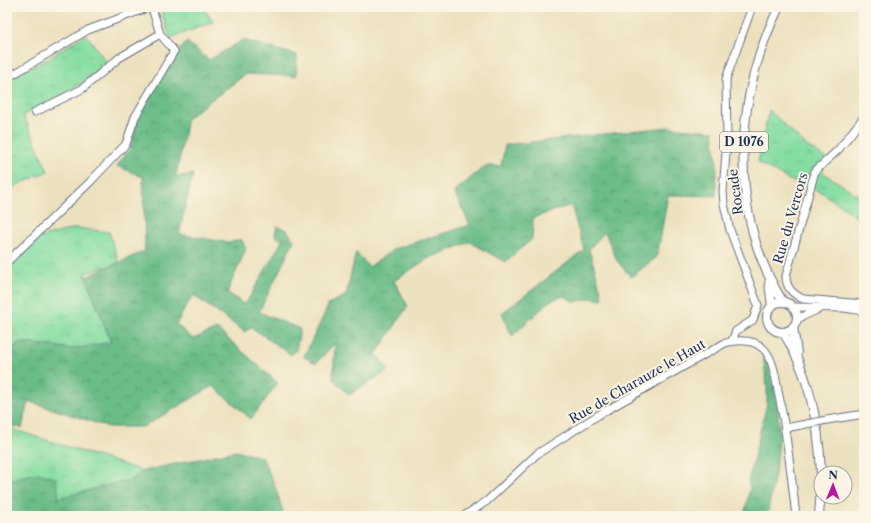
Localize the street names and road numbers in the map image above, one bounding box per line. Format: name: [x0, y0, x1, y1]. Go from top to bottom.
road number: D 1076: [720, 132, 768, 152]
street label: Rocade: [724, 168, 746, 216]
street label: Rue du Vercors: [769, 170, 811, 265]
street label: Rue de Charauze le Haut: [566, 335, 708, 427]

